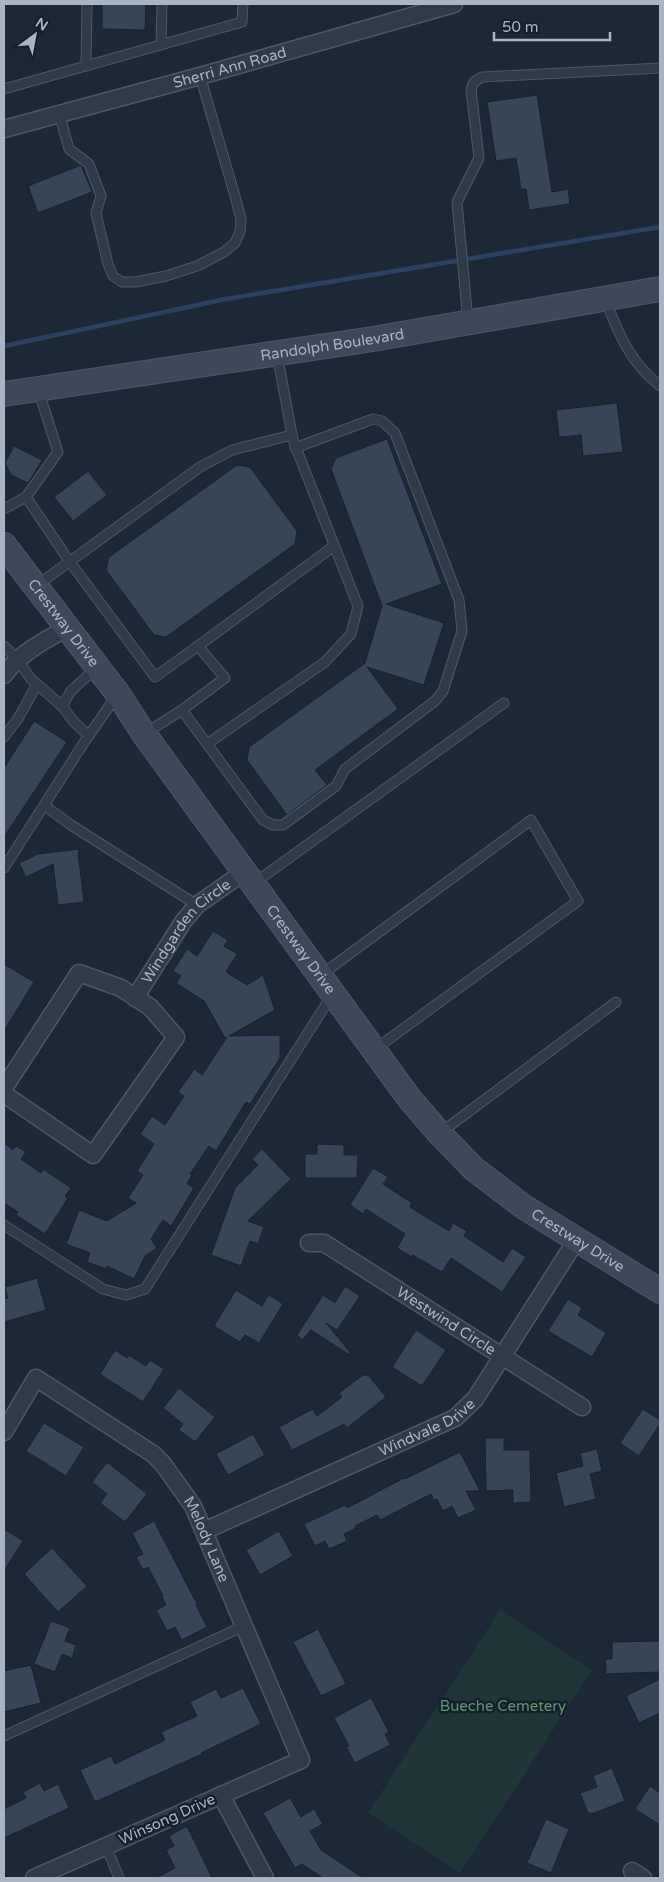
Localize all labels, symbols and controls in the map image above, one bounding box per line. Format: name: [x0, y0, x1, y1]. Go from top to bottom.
north arrow: [10, 10, 60, 60]
scale bar: [494, 10, 610, 42]
text: N: [32, 14, 51, 35]
text: 50 m: [502, 18, 539, 36]
street label: Sherri Ann Road: [171, 43, 288, 92]
street label: Randolph Boulevard: [259, 325, 406, 365]
street label: Crestway Drive: [24, 575, 103, 670]
street label: Windgarden Circle: [138, 875, 234, 987]
street label: Crestway Drive: [262, 901, 339, 998]
street label: Crestway Drive: [528, 1205, 628, 1276]
street label: Westwind Circle: [393, 1283, 499, 1359]
street label: Windvale Drive: [376, 1395, 479, 1460]
street label: Melody Lane: [180, 1493, 233, 1585]
park label: Bueche Cemetery: [440, 1697, 566, 1715]
street label: Winsong Drive: [116, 1790, 218, 1848]

